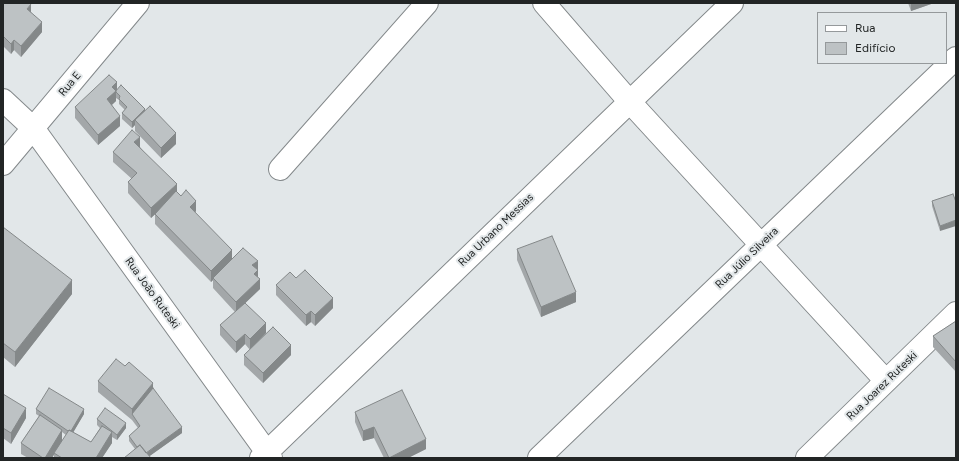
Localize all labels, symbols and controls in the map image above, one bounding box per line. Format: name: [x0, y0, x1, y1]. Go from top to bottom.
legend: [817, 12, 947, 64]
text: Rua: [855, 21, 875, 35]
text: Edifício: [855, 41, 895, 55]
street label: Rua E: [56, 69, 84, 99]
street label: Rua Urbano Messias: [456, 191, 536, 269]
street label: Rua Júlio Silveira: [713, 225, 781, 291]
street label: Rua João Ruteski: [122, 255, 182, 331]
street label: Rua Joarez Ruteski: [844, 349, 920, 423]

